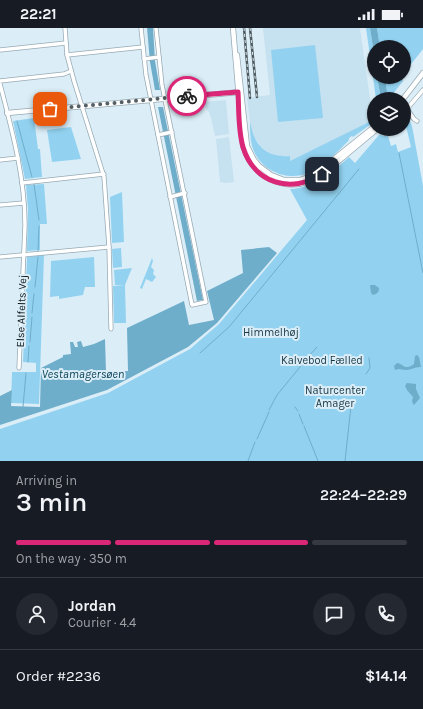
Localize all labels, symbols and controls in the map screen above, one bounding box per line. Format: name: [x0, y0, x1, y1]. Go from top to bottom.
text: 22:21: [20, 5, 57, 23]
map controls: [367, 40, 411, 136]
button: locate: [367, 40, 411, 84]
courier: [167, 76, 207, 116]
icon: bike: [176, 85, 198, 107]
pin: [33, 92, 67, 126]
button: layers: [367, 92, 411, 136]
icon: bag: [39, 98, 61, 120]
pin: [305, 157, 339, 191]
icon: home: [311, 163, 333, 185]
street label: Else Alfelts Vej: [14, 274, 29, 348]
park label: Himmelhøj: [243, 326, 299, 339]
park label: Kalvebod Fælled: [281, 354, 363, 367]
water label: Vestamagersøen: [42, 367, 124, 381]
park label: Naturcenter Amager: [305, 384, 365, 410]
text: Arriving in: [16, 473, 77, 488]
text: 22:24–22:29: [320, 486, 407, 504]
text: 3 min: [16, 487, 87, 518]
text: On the way · 350 m: [16, 551, 127, 566]
button: person: [16, 593, 58, 635]
button: chat: [313, 593, 355, 635]
button: phone: [365, 593, 407, 635]
text: Jordan: [68, 597, 116, 615]
text: Courier · 4.4: [68, 615, 136, 630]
text: Order #2236: [16, 667, 101, 685]
text: $14.14: [365, 667, 407, 685]

